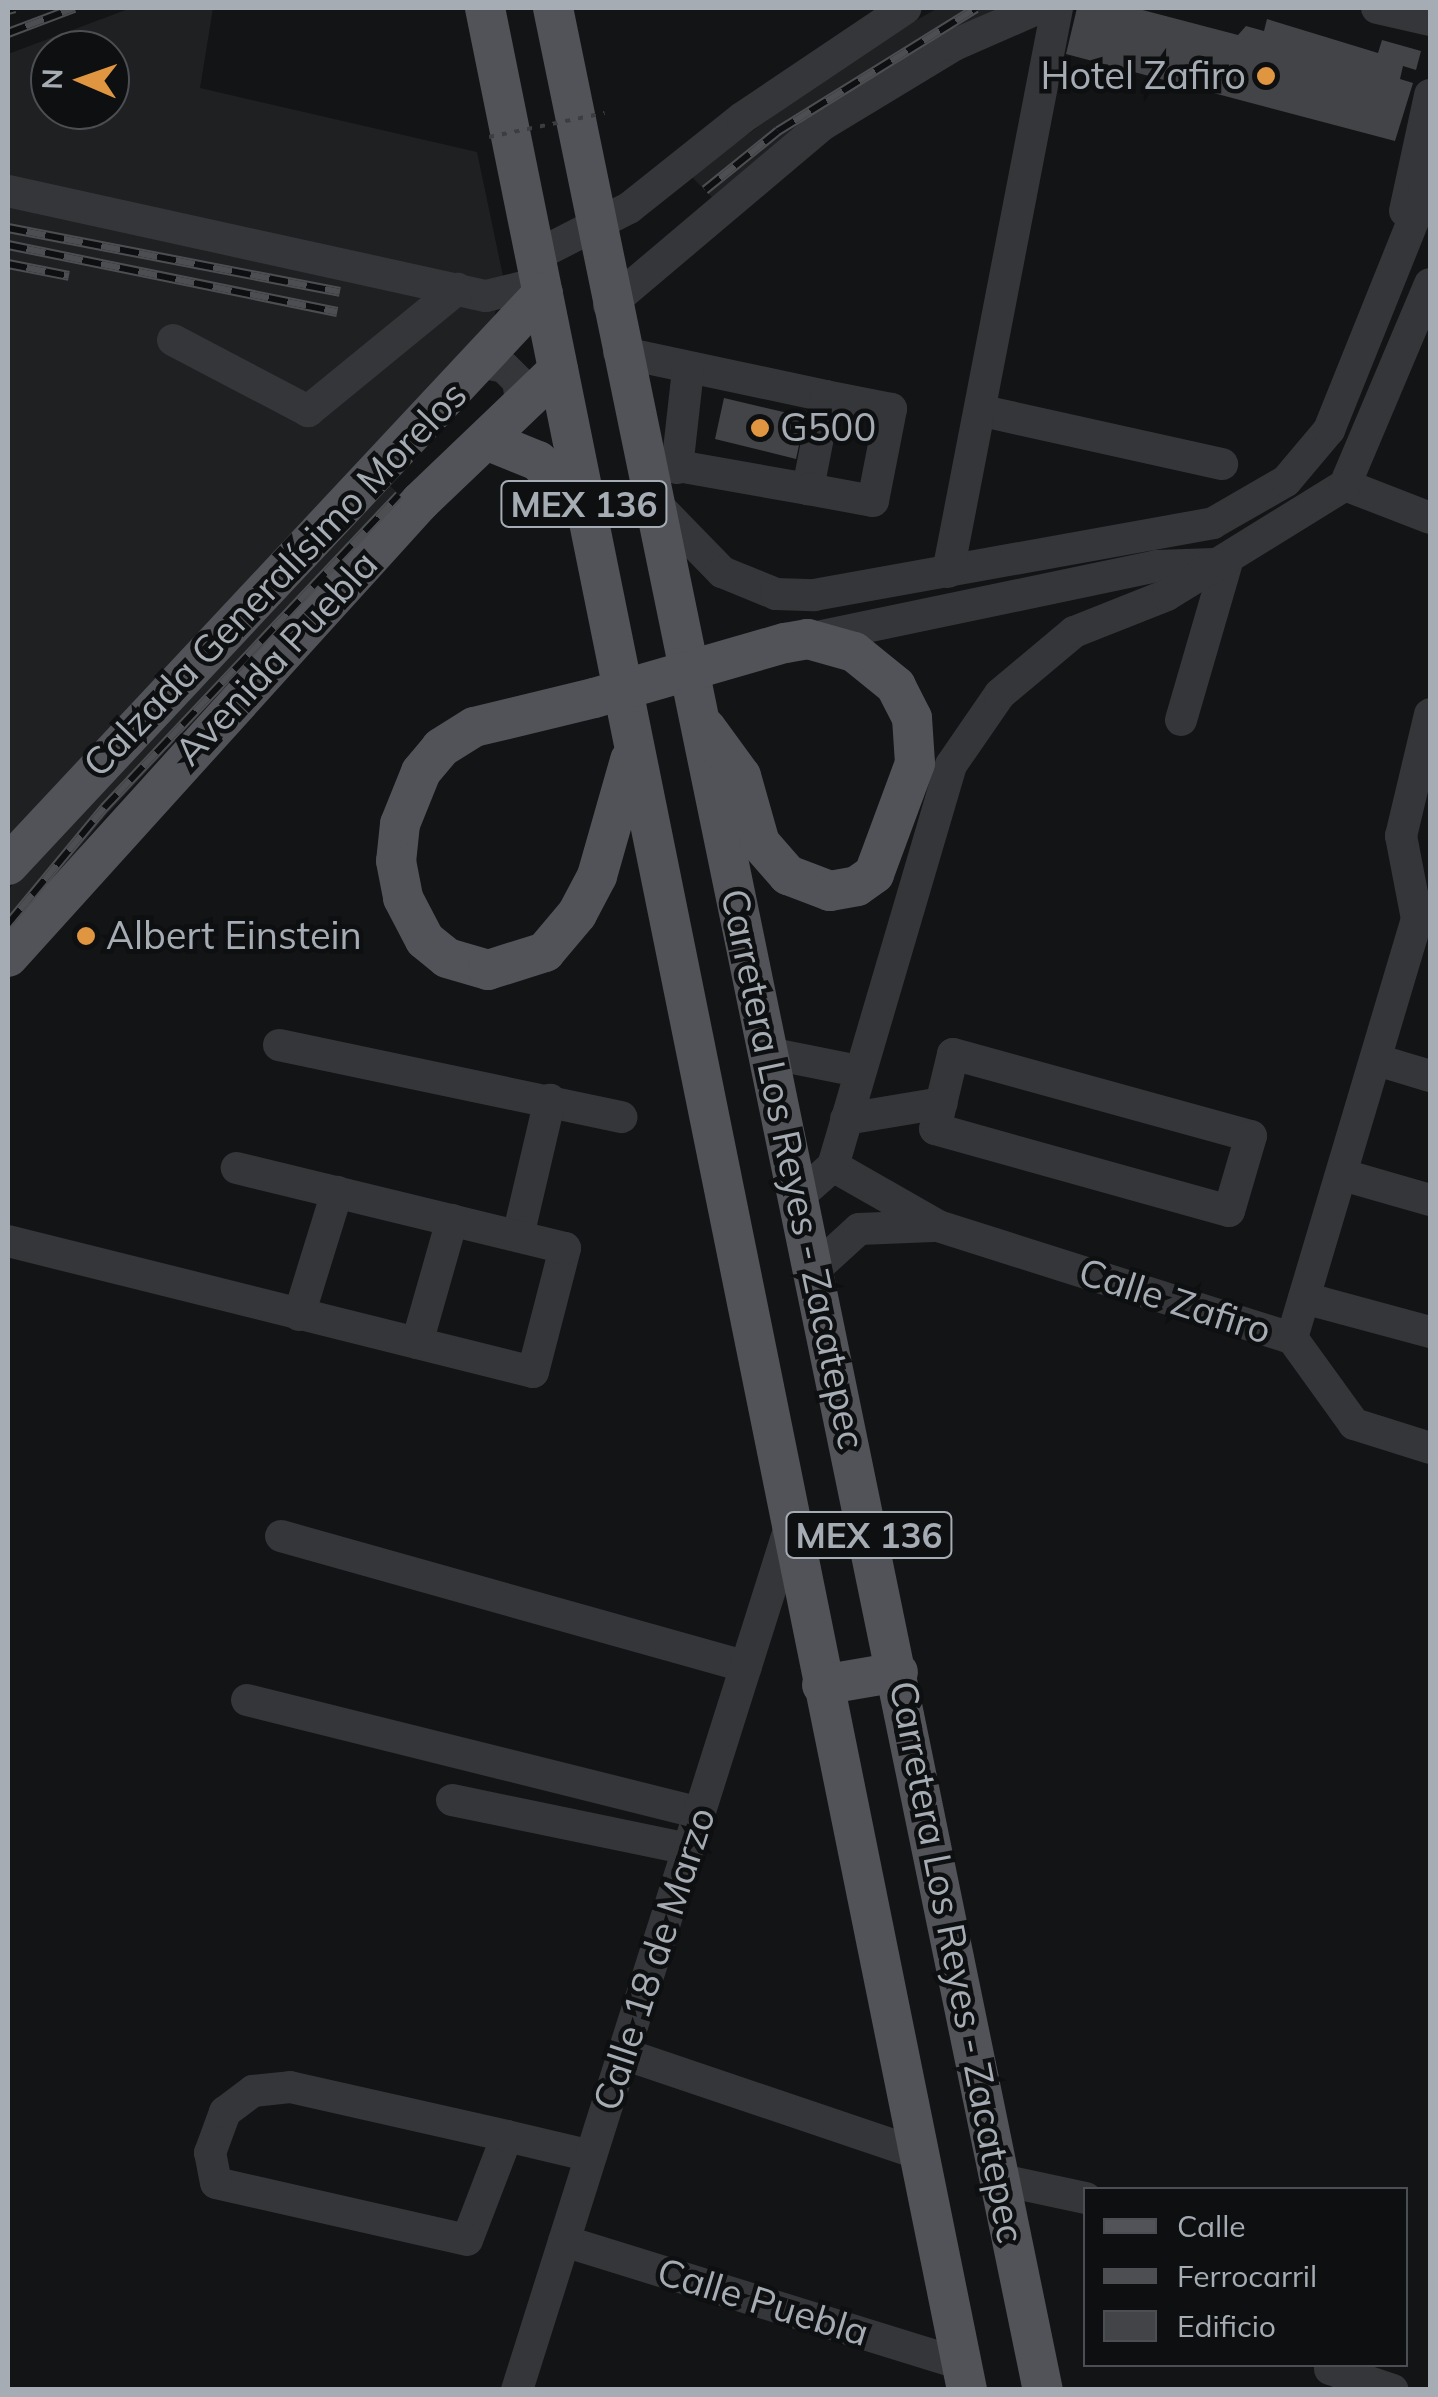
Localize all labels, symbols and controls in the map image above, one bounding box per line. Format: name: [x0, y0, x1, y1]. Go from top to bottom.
north arrow: [30, 30, 130, 130]
place label: Hotel Zafiro: [1041, 53, 1246, 99]
marker: Hotel Zafiro: [1255, 65, 1277, 87]
text: N: [34, 68, 69, 90]
street label: Calzada Generalísimo Morelos: [74, 372, 476, 786]
place label: G500: [780, 405, 876, 451]
marker: G500: [749, 417, 771, 439]
road number: MEX 136: [499, 474, 669, 534]
street label: Avenida Puebla: [165, 542, 387, 774]
street label: Carretera Los Reyes - Zacatepec: [711, 885, 875, 1453]
place label: Albert Einstein: [106, 913, 362, 959]
marker: Albert Einstein: [75, 925, 97, 947]
street label: Calle Zafiro: [1073, 1249, 1277, 1353]
road number: MEX 136: [784, 1505, 954, 1565]
street label: Carretera Los Reyes - Zacatepec: [880, 1677, 1034, 2247]
street label: Calle 18 de Marzo: [583, 1802, 725, 2116]
legend: [1083, 2187, 1408, 2367]
text: Calle: [1177, 2207, 1246, 2245]
street label: Calle Puebla: [652, 2248, 874, 2356]
text: Ferrocarril: [1177, 2257, 1317, 2295]
text: Edificio: [1177, 2307, 1276, 2345]

